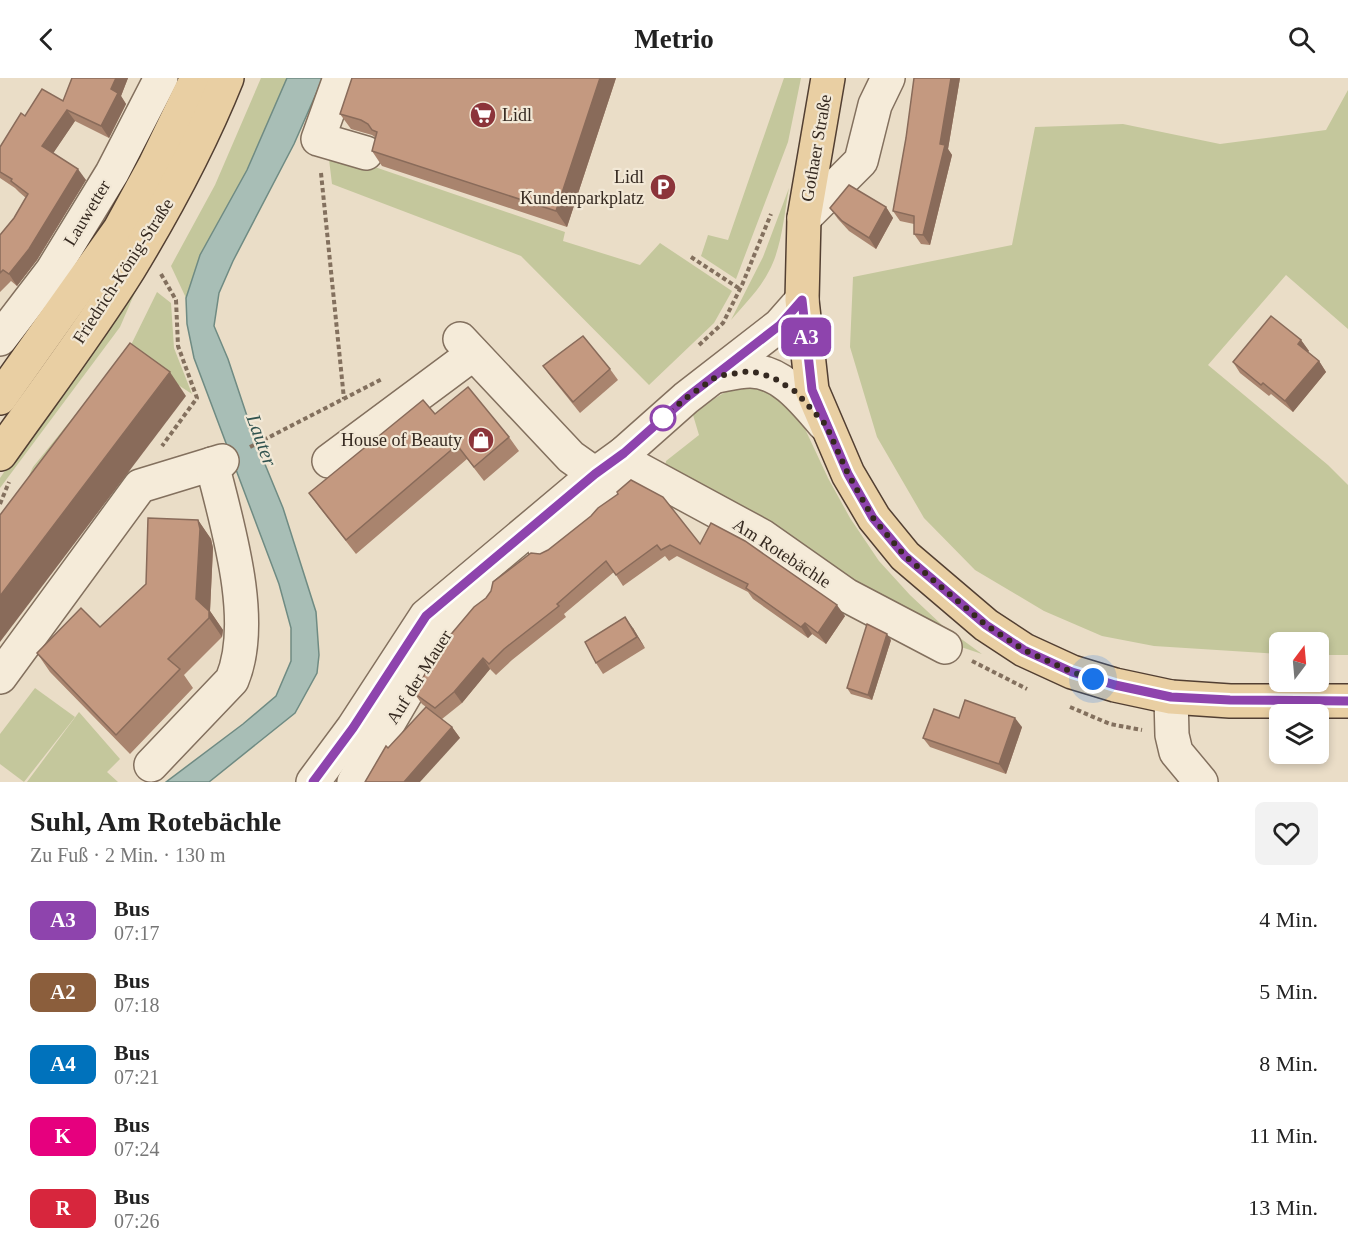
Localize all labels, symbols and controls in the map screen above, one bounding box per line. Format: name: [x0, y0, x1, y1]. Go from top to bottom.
icon: back: [30, 23, 63, 56]
icon: search: [1285, 23, 1318, 56]
text: Metrio: [634, 24, 714, 54]
street label: Gothaer Straße: [797, 93, 835, 203]
supermarket icon: Lidl: [468, 100, 498, 130]
place label: Lidl: [502, 105, 532, 125]
place label: Lidl Kundenparkplatz: [520, 167, 644, 208]
parking icon: Lidl Kundenparkplatz: [648, 172, 678, 202]
street label: Lauwetter: [60, 177, 114, 249]
street label: Friedrich-König-Straße: [69, 195, 177, 347]
line badge: A3: [779, 318, 833, 356]
text: A3: [793, 325, 819, 349]
unlabelled marker: [650, 405, 676, 431]
water label: Lauter: [242, 410, 282, 469]
shop icon: House of Beauty: [466, 425, 496, 455]
place label: House of Beauty: [341, 430, 462, 450]
street label: Am Rotebächle: [729, 514, 835, 592]
street label: Auf der Mauer: [382, 626, 456, 728]
north arrow: [1269, 632, 1329, 692]
map controls: [1269, 632, 1329, 764]
your location: [1078, 664, 1108, 694]
button: layers: [1269, 704, 1329, 764]
button: heart: [1255, 802, 1318, 865]
text: Suhl, Am Rotebächle: [30, 806, 281, 837]
text: Zu Fuß · 2 Min. · 130 m: [30, 844, 226, 866]
text: Bus: [114, 896, 149, 921]
text: 4 Min.: [1259, 907, 1318, 932]
text: A3: [50, 908, 76, 932]
text: 07:17: [114, 922, 160, 944]
text: Bus: [114, 968, 149, 993]
text: 5 Min.: [1259, 979, 1318, 1004]
text: A2: [50, 980, 76, 1004]
text: 07:18: [114, 994, 160, 1016]
text: Bus: [114, 1040, 149, 1065]
text: 8 Min.: [1259, 1051, 1318, 1076]
text: A4: [50, 1052, 76, 1076]
text: 07:21: [114, 1066, 160, 1088]
text: Bus: [114, 1112, 149, 1137]
text: 11 Min.: [1249, 1123, 1318, 1148]
text: K: [55, 1124, 71, 1148]
text: 07:24: [114, 1138, 160, 1160]
text: Bus: [114, 1184, 149, 1209]
text: 13 Min.: [1248, 1195, 1318, 1220]
text: R: [55, 1196, 71, 1220]
text: 07:26: [114, 1210, 160, 1232]

